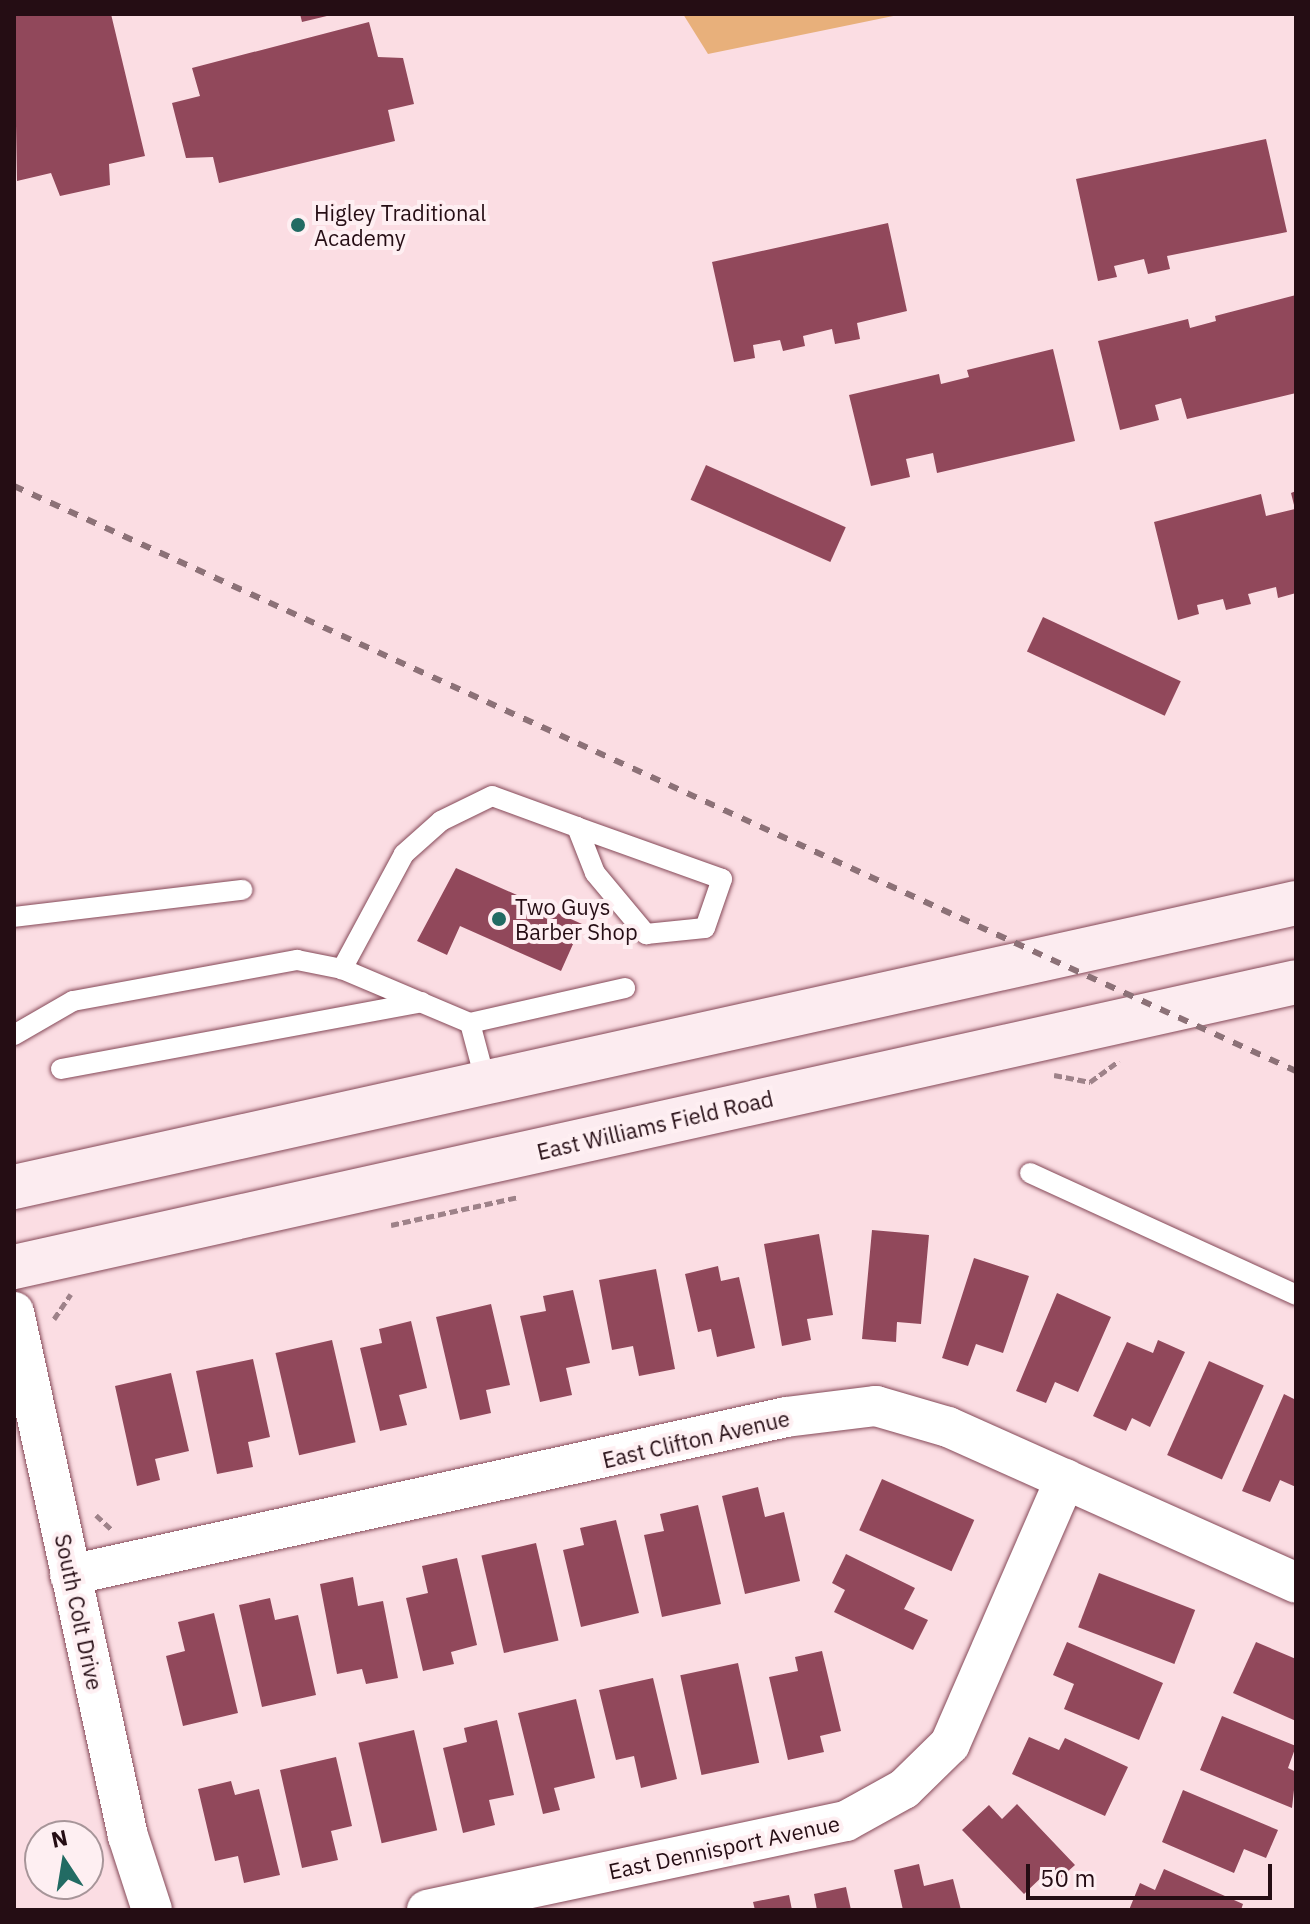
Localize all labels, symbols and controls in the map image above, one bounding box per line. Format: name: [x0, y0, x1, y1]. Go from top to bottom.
place label: Higley Traditional Academy: [314, 199, 486, 250]
marker: Higley Traditional Academy: [289, 216, 307, 234]
place label: Two Guys Barber Shop: [515, 893, 638, 944]
marker: Two Guys Barber Shop: [490, 910, 508, 928]
street label: East Williams Field Road: [534, 1085, 776, 1165]
street label: East Clifton Avenue: [600, 1405, 792, 1473]
street label: South Colt Drive: [50, 1532, 108, 1692]
street label: East Dennisport Avenue: [606, 1810, 842, 1884]
north arrow: [24, 1820, 104, 1900]
text: N: [49, 1822, 70, 1854]
scale bar: [1030, 1848, 1276, 1898]
text: 50 m: [1040, 1862, 1095, 1894]

